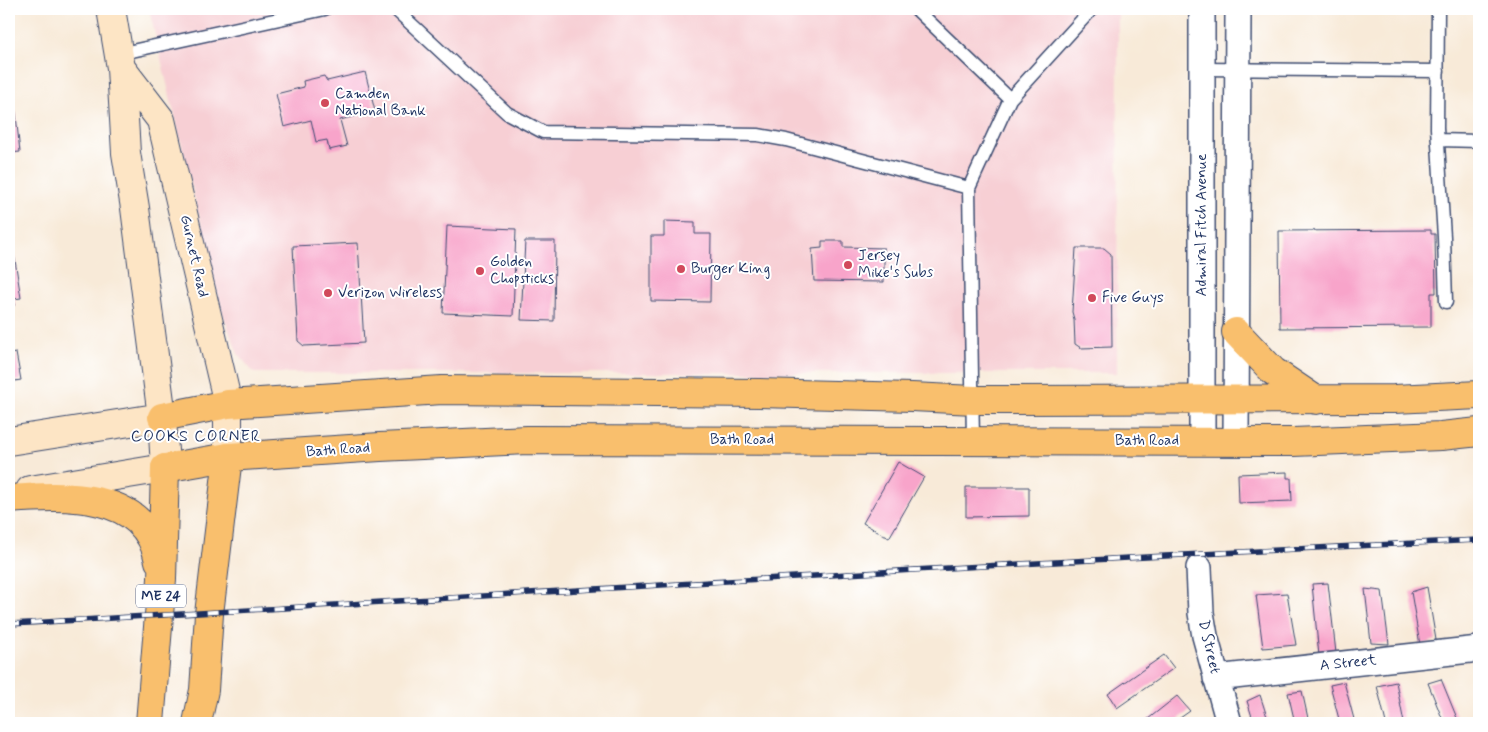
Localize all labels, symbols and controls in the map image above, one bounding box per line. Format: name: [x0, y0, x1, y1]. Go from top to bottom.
place label: Camden National Bank: [335, 84, 426, 121]
marker: Camden National Bank: [319, 97, 331, 109]
street label: Admiral Fitch Avenue: [1192, 154, 1212, 296]
street label: Gurnet Road: [175, 213, 213, 299]
place label: Jersey Mike's Subs: [858, 246, 933, 283]
place label: Golden Chopsticks: [490, 252, 554, 289]
place label: Burger King: [691, 259, 770, 280]
marker: Jersey Mike's Subs: [842, 259, 854, 271]
marker: Burger King: [675, 263, 687, 275]
marker: Golden Chopsticks: [474, 265, 486, 277]
place label: Verizon Wireless: [338, 283, 442, 303]
marker: Verizon Wireless: [322, 287, 334, 299]
place label: Five Guys: [1102, 288, 1164, 308]
marker: Five Guys: [1086, 292, 1098, 304]
district label: COOKS CORNER: [131, 426, 261, 447]
street label: Bath Road: [710, 430, 774, 450]
street label: Bath Road: [1115, 431, 1179, 451]
street label: Bath Road: [305, 438, 371, 462]
road number: ME 24: [136, 584, 186, 608]
street label: D Street: [1193, 618, 1225, 676]
street label: A Street: [1319, 650, 1377, 676]

